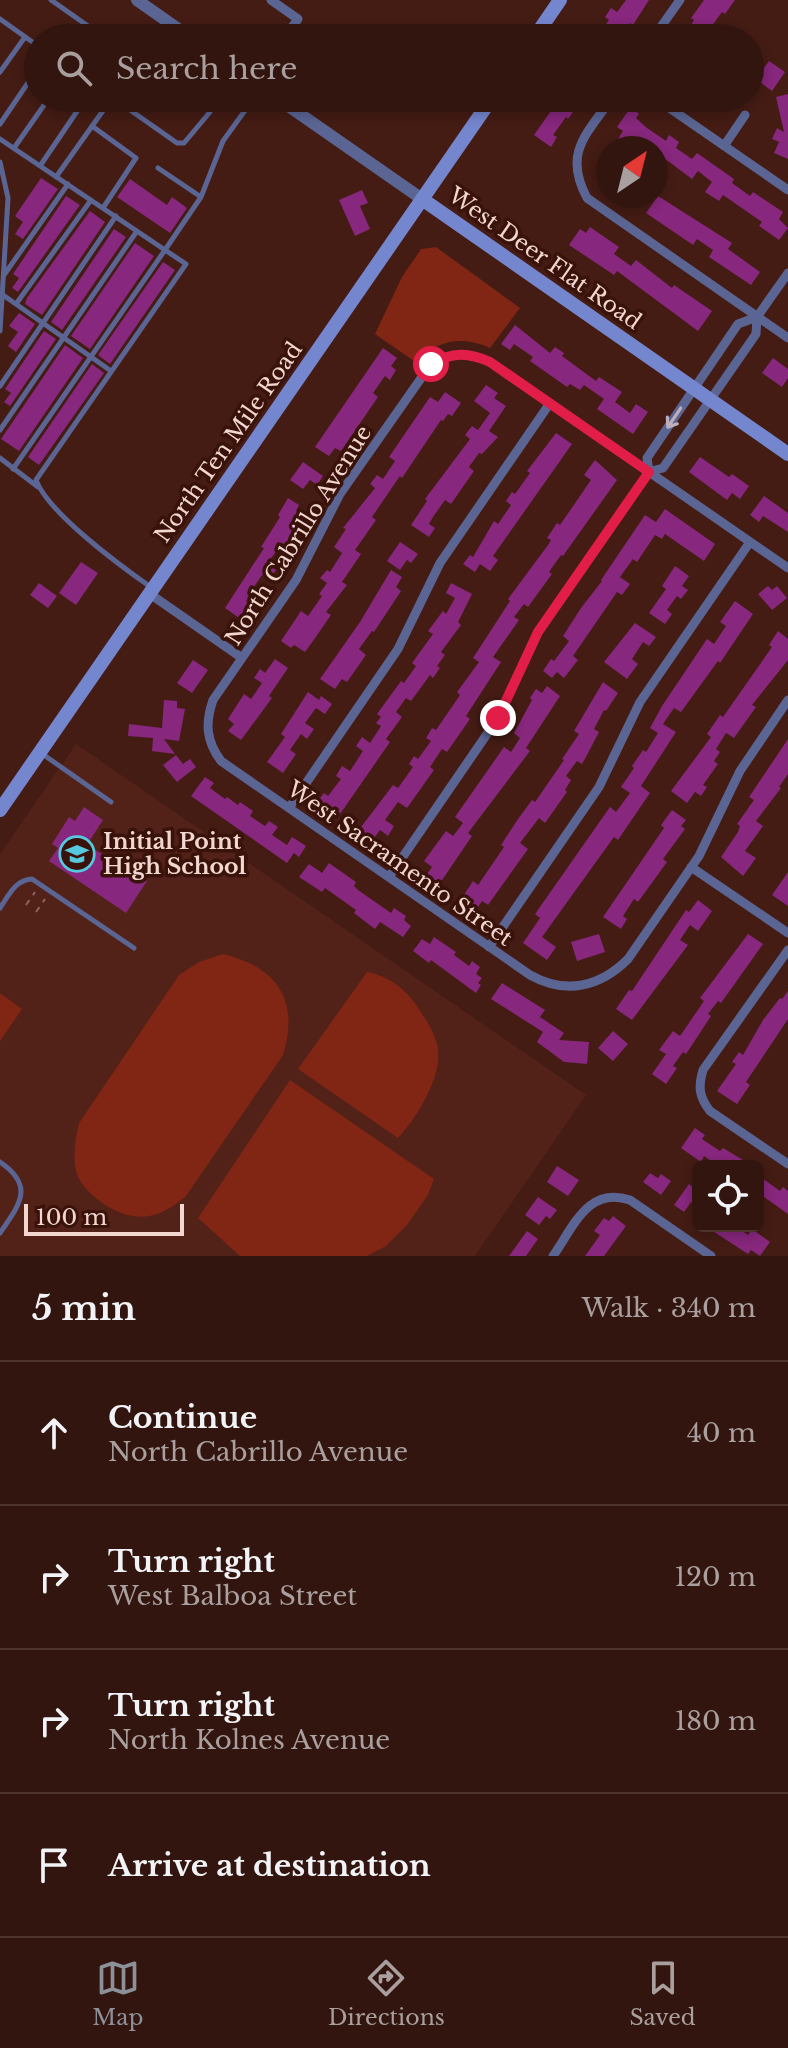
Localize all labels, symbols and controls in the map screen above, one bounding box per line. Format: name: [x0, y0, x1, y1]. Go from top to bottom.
search box: [24, 24, 764, 112]
icon: search: [52, 46, 96, 90]
text: Search here: [116, 50, 297, 87]
north arrow: [596, 136, 668, 208]
street label: West Deer Flat Road: [442, 181, 647, 335]
street label: North Ten Mile Road: [149, 337, 308, 548]
route start: [413, 346, 449, 382]
one-way arrow: [666, 407, 682, 429]
street label: North Cabrillo Avenue: [220, 420, 377, 650]
route end: [480, 700, 516, 736]
street label: West Sacramento Street: [281, 775, 518, 952]
place label: Initial Point High School: [103, 828, 246, 880]
school or university icon: Initial Point High School: [58, 835, 96, 873]
map controls: [692, 1160, 764, 1232]
button: locate: [692, 1160, 764, 1232]
scale bar: [24, 1200, 184, 1236]
text: 100 m: [36, 1204, 107, 1231]
text: 5 min: [32, 1287, 136, 1329]
text: Walk · 340 m: [582, 1292, 756, 1324]
text: Continue: [108, 1399, 257, 1436]
icon: ahead: [32, 1411, 76, 1455]
text: 40 m: [687, 1417, 756, 1449]
text: North Cabrillo Avenue: [108, 1436, 408, 1468]
text: Turn right: [108, 1543, 275, 1580]
icon: right: [32, 1555, 76, 1599]
text: 120 m: [674, 1561, 756, 1593]
text: West Balboa Street: [108, 1580, 357, 1612]
text: Turn right: [108, 1687, 275, 1724]
icon: right: [32, 1699, 76, 1743]
text: 180 m: [675, 1705, 756, 1737]
text: North Kolnes Avenue: [108, 1724, 390, 1756]
icon: arrive: [32, 1843, 76, 1887]
text: Arrive at destination: [108, 1847, 431, 1884]
tab: Map: [92, 1956, 143, 2031]
tab: Directions: [328, 1956, 445, 2031]
tab: Saved: [629, 1956, 696, 2031]

